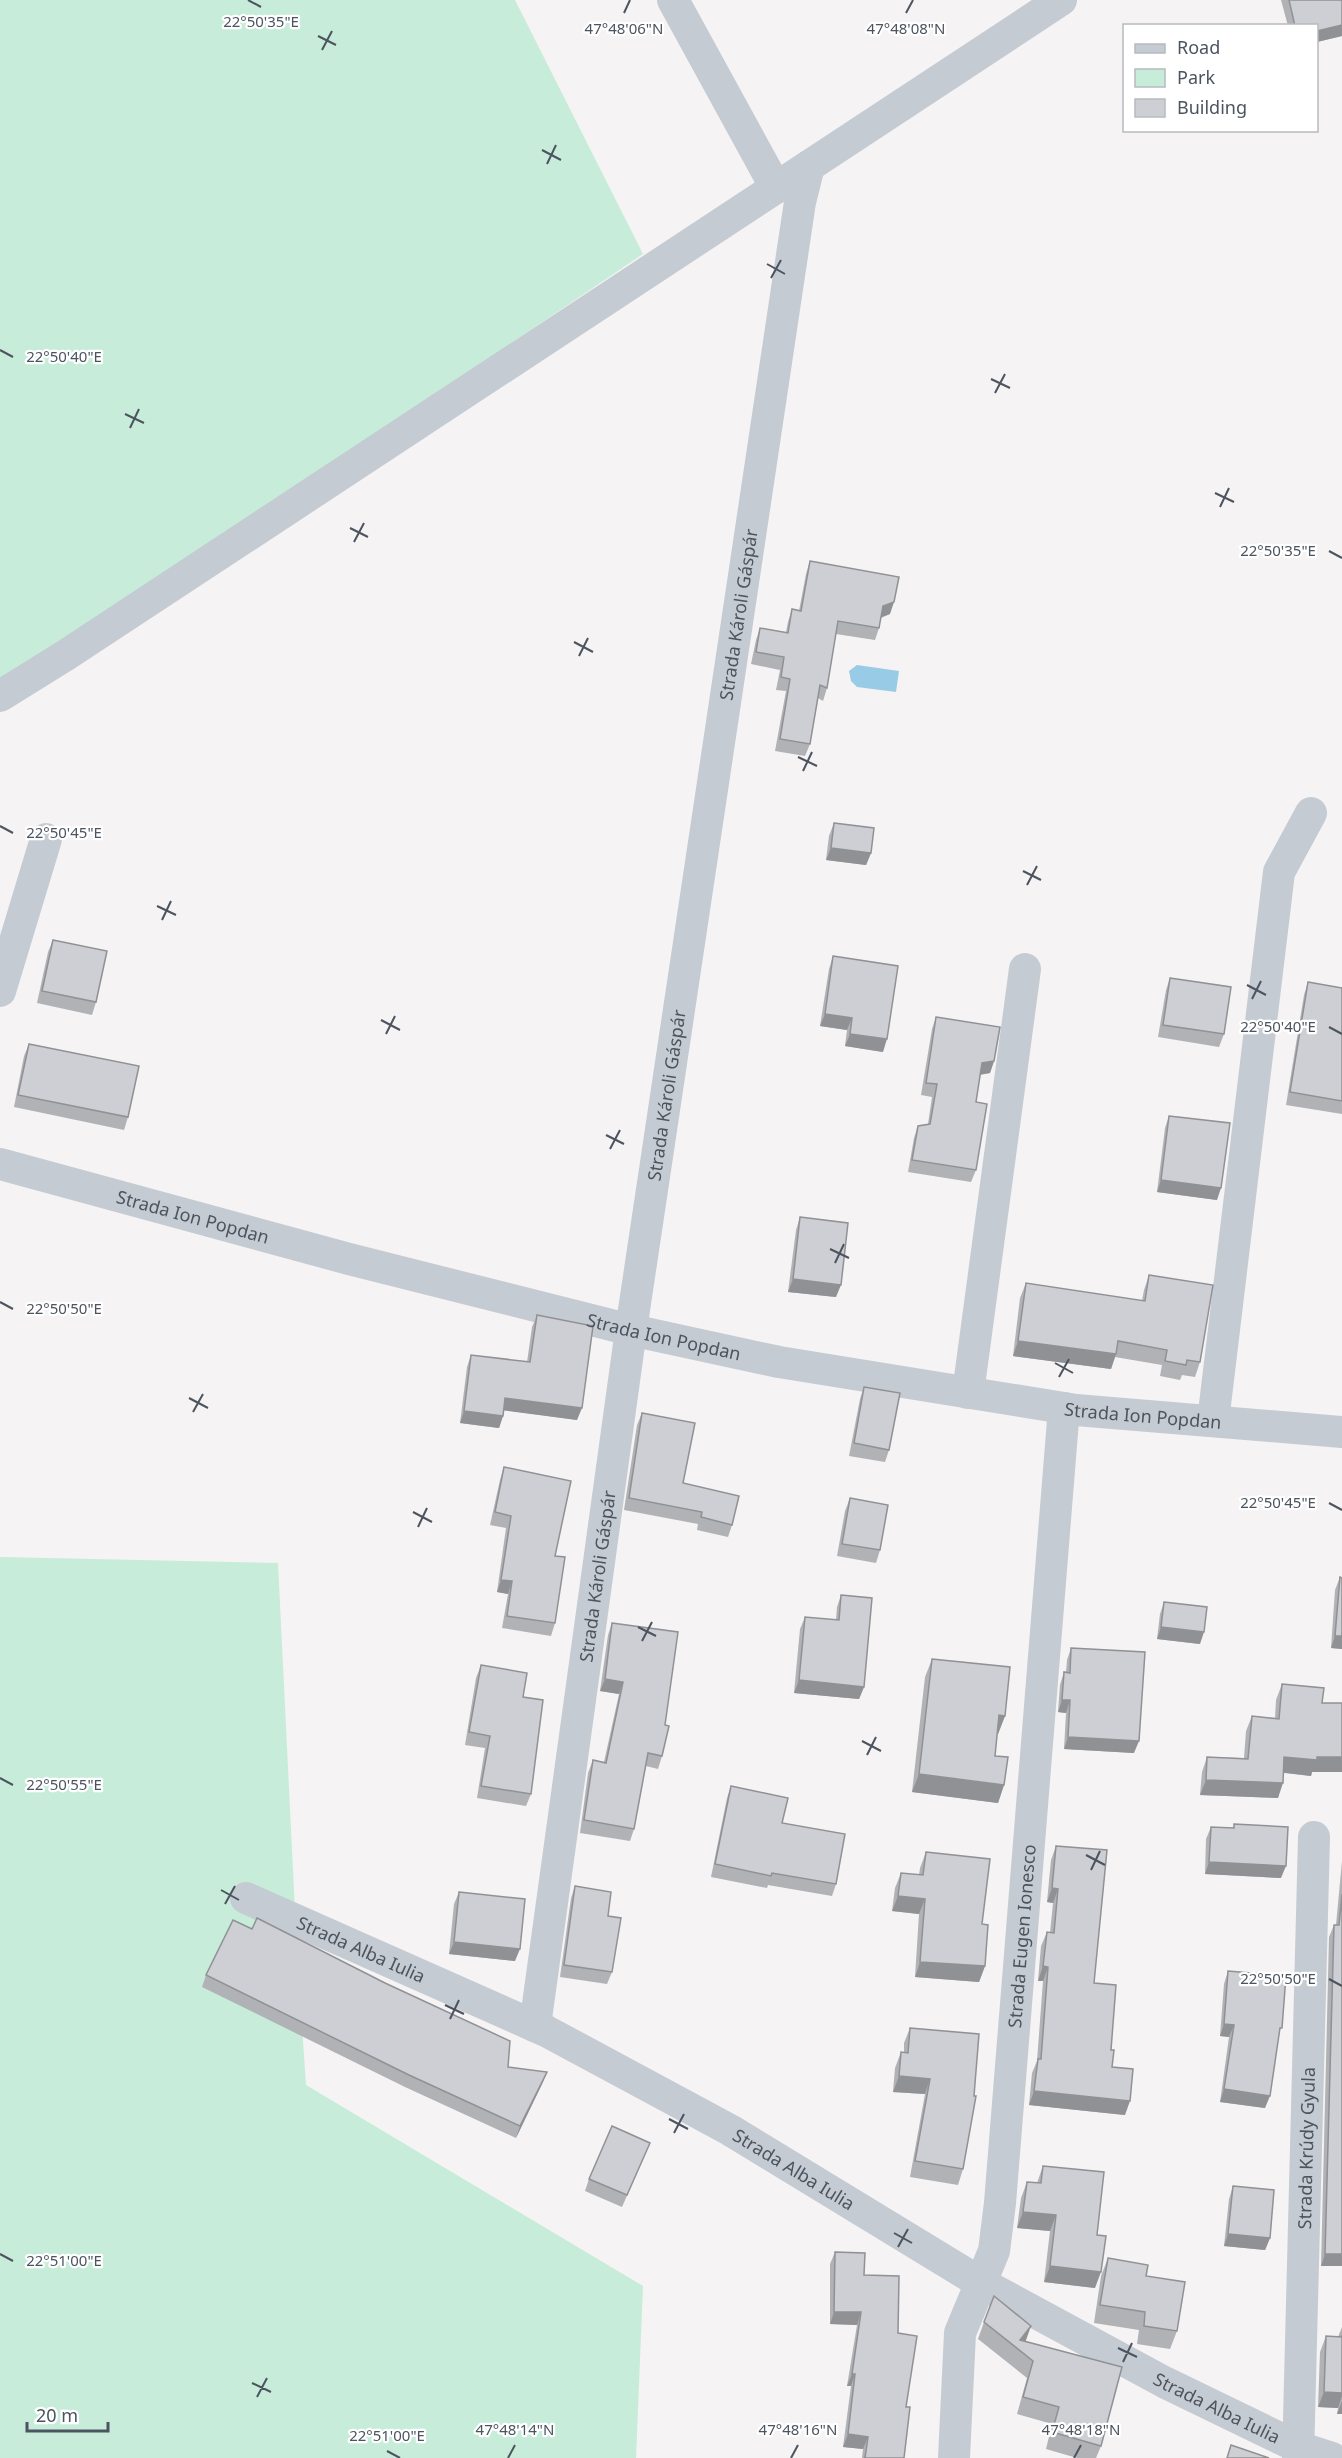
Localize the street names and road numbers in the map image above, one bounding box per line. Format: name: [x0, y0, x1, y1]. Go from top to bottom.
street label: Strada Károli Gáspár: [713, 527, 763, 702]
street label: Strada Károli Gáspár: [641, 1007, 691, 1183]
street label: Strada Ion Popdan: [114, 1184, 272, 1249]
street label: Strada Ion Popdan: [584, 1307, 743, 1365]
street label: Strada Ion Popdan: [1063, 1396, 1222, 1434]
street label: Strada Károli Gáspár: [573, 1488, 621, 1664]
street label: Strada Eugen Ionesco: [1002, 1843, 1041, 2029]
street label: Strada Alba Iulia: [293, 1910, 429, 1988]
street label: Strada Krúdy Gyula: [1292, 2067, 1320, 2230]
street label: Strada Alba Iulia: [729, 2123, 859, 2215]
street label: Strada Alba Iulia: [1149, 2367, 1284, 2449]

